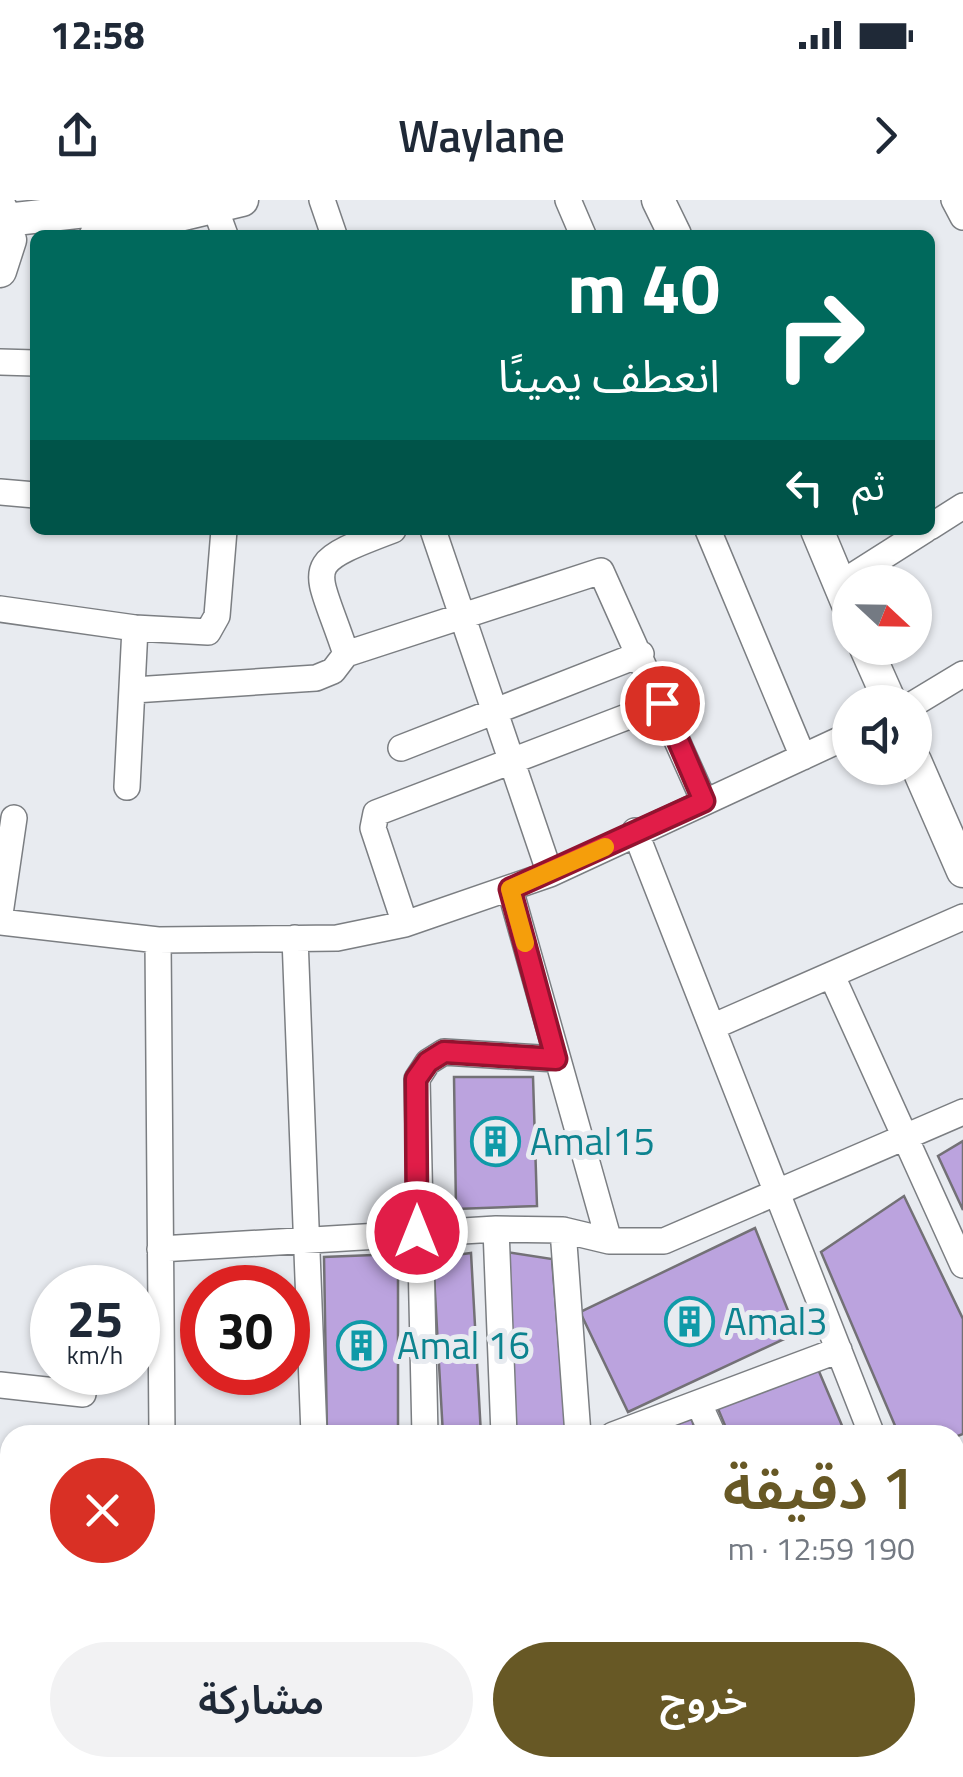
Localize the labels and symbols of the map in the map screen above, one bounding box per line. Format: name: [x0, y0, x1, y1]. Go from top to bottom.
north arrow: [832, 565, 932, 665]
pin: [620, 661, 705, 746]
place label: Amal15: [530, 1112, 655, 1170]
building icon: Amal15: [469, 1116, 521, 1168]
position arrow: [365, 1180, 469, 1284]
speed limit sign: 30: [180, 1265, 310, 1395]
place label: Amal3: [724, 1292, 828, 1350]
building icon: Amal3: [663, 1296, 715, 1348]
place label: Amal 16: [397, 1316, 530, 1374]
building icon: Amal 16: [336, 1320, 388, 1372]

